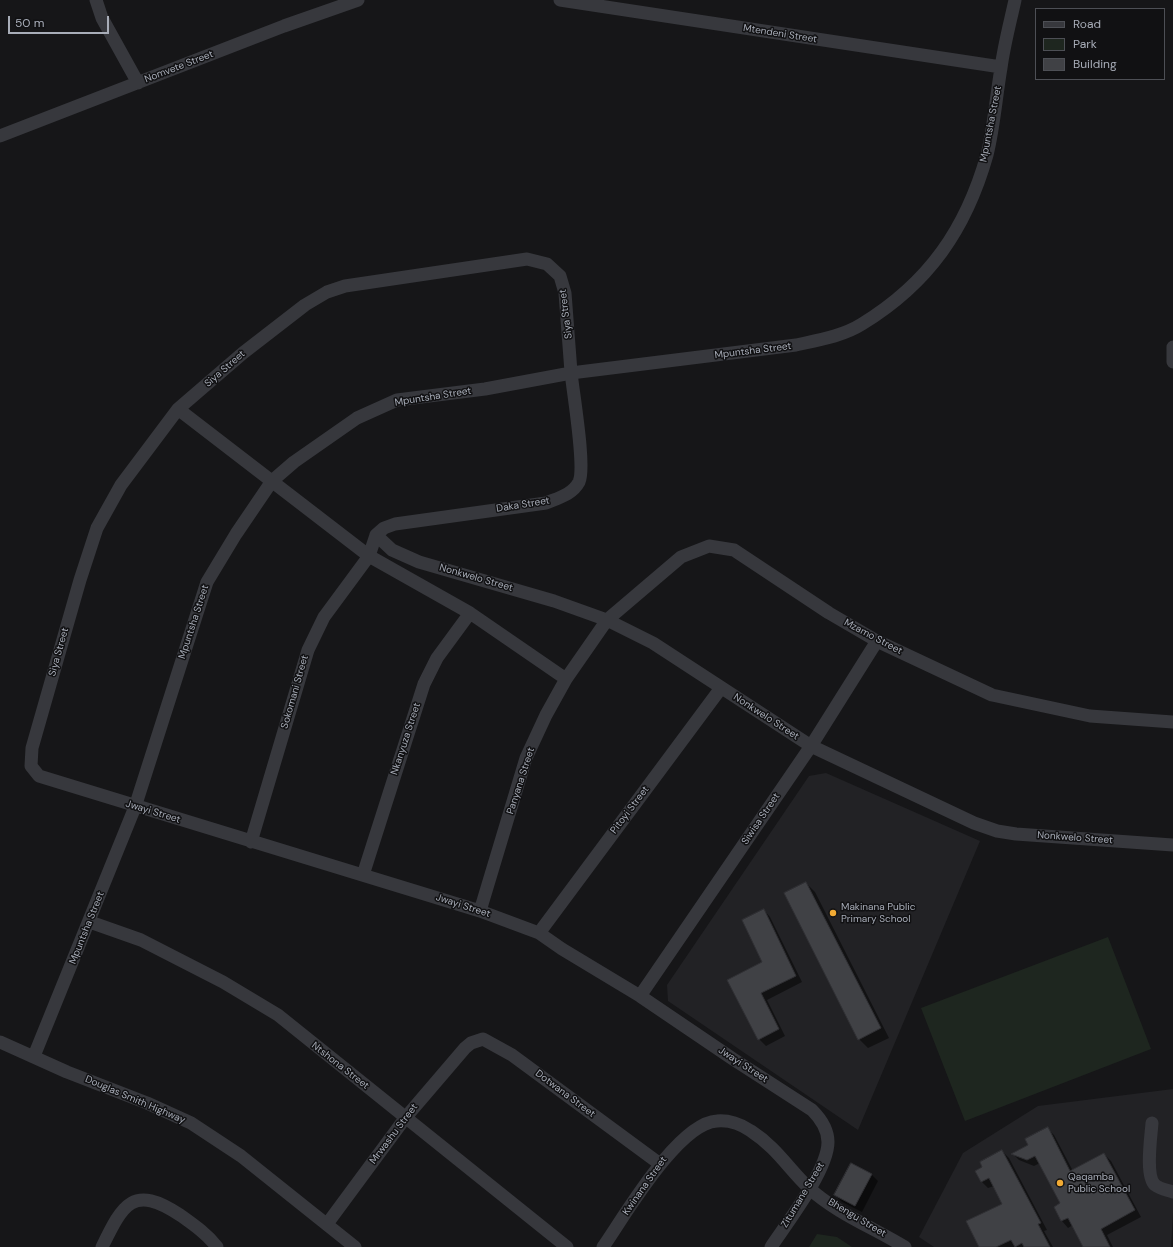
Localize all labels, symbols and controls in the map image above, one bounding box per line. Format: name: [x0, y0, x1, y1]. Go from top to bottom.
scale bar: [10, 8, 111, 34]
legend: [1035, 8, 1165, 80]
text: 50 m: [15, 15, 44, 31]
text: Road: [1073, 16, 1101, 32]
street label: Mtendeni Street: [742, 22, 818, 46]
text: Park: [1073, 36, 1097, 52]
street label: Nomvete Street: [143, 48, 215, 86]
text: Building: [1073, 56, 1117, 72]
street label: Mpuntsha Street: [978, 85, 1004, 163]
street label: Siya Street: [557, 289, 575, 339]
street label: Mpuntsha Street: [714, 340, 792, 362]
street label: Siya Street: [202, 348, 248, 390]
street label: Mpuntsha Street: [394, 385, 472, 409]
street label: Daka Street: [496, 495, 550, 515]
street label: Nonkwelo Street: [438, 562, 514, 594]
street label: Mpuntsha Street: [176, 583, 212, 661]
street label: Mzamo Street: [842, 617, 904, 657]
street label: Siya Street: [46, 626, 72, 678]
street label: Sokomani Street: [279, 654, 311, 730]
street label: Nonkwelo Street: [731, 691, 801, 743]
street label: Nkanyuza Street: [389, 701, 423, 777]
street label: Panyana Street: [505, 746, 537, 816]
street label: Pitoyi Street: [608, 784, 652, 836]
street label: Siwisa Street: [739, 791, 783, 847]
street label: Jwayi Street: [124, 798, 182, 826]
street label: Nonkwelo Street: [1037, 829, 1113, 847]
street label: Mpuntsha Street: [67, 890, 107, 966]
street label: Jwayi Street: [434, 892, 492, 920]
place label: Makinana Public Primary School: [841, 901, 915, 924]
marker: Makinana Public Primary School: [828, 908, 838, 918]
street label: Ntshona Street: [309, 1040, 371, 1092]
street label: Jwayi Street: [716, 1045, 770, 1085]
street label: Dotwana Street: [533, 1068, 597, 1120]
street label: Douglas Smith Highway: [83, 1073, 187, 1127]
street label: Mrwashu Street: [367, 1101, 421, 1167]
street label: Kwinana Street: [620, 1154, 670, 1218]
street label: Zitumane Street: [779, 1160, 827, 1230]
place label: Qaqamba Public School: [1068, 1171, 1130, 1194]
marker: Qaqamba Public School: [1055, 1178, 1065, 1188]
street label: Bhengu Street: [826, 1196, 888, 1240]

